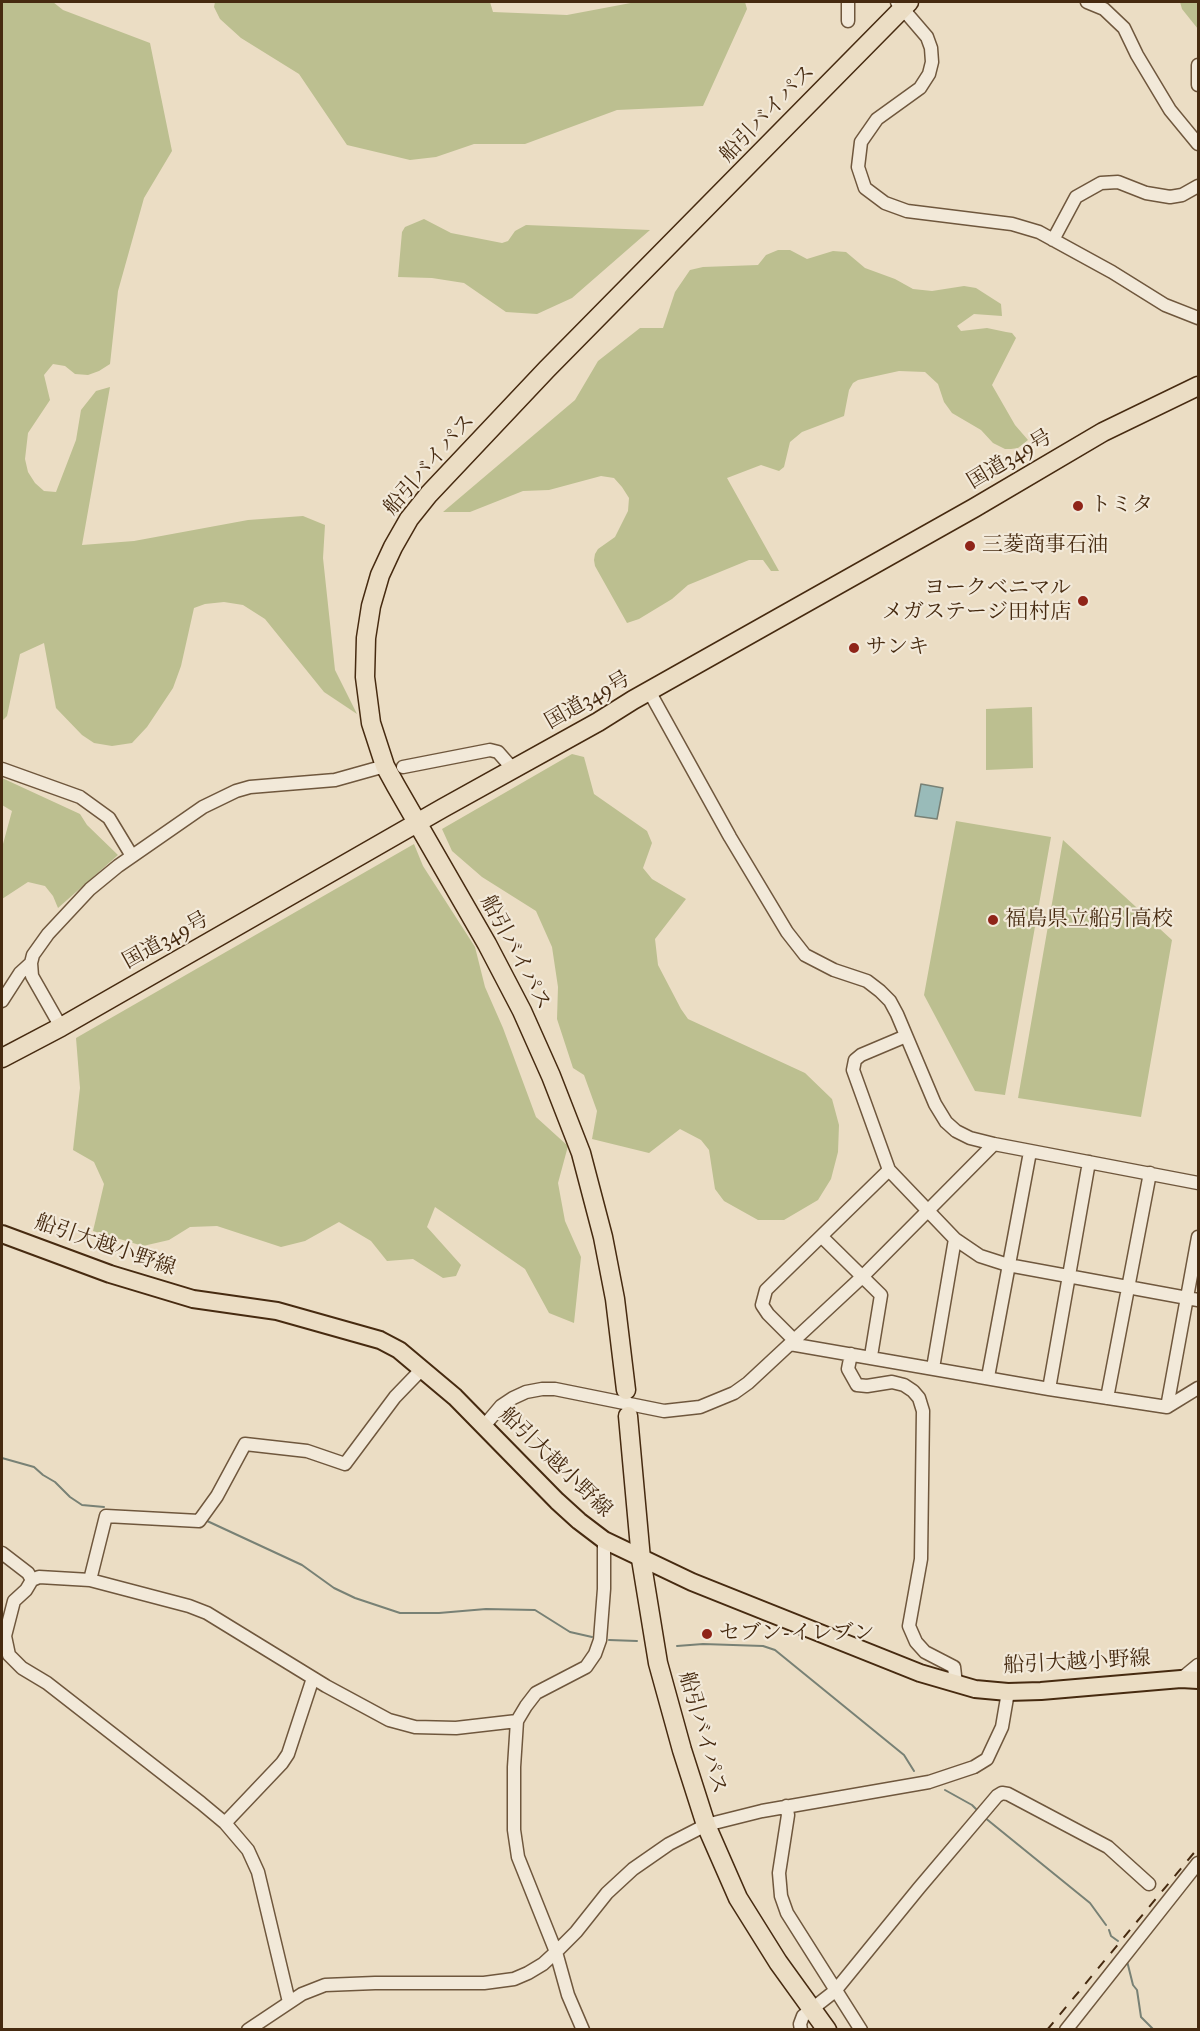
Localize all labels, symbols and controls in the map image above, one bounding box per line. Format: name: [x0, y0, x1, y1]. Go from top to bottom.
street label: 船引バイパス: [715, 60, 821, 168]
street label: 船引バイパス: [379, 409, 481, 521]
street label: 国道349号: [963, 425, 1057, 495]
place label: トミタ: [1090, 493, 1153, 519]
marker: トミタ: [1071, 499, 1085, 513]
place label: 三菱商事石油: [982, 533, 1108, 559]
marker: 三菱商事石油: [963, 539, 977, 553]
place label: ヨークベニマル メガステージ田村店: [882, 576, 1071, 626]
marker: ヨークベニマル メガステージ田村店: [1076, 594, 1090, 608]
place label: サンキ: [866, 635, 929, 661]
marker: サンキ: [847, 641, 861, 655]
street label: 国道349号: [541, 666, 635, 736]
street label: 船引バイパス: [474, 891, 556, 1015]
street label: 国道349号: [119, 907, 213, 975]
place label: 福島県立船引高校: [1005, 907, 1173, 933]
marker: 福島県立船引高校: [986, 913, 1000, 927]
street label: 船引大越小野線: [31, 1210, 179, 1282]
street label: 船引大越小野線: [493, 1403, 617, 1523]
place label: セブン-イレブン: [719, 1621, 875, 1647]
marker: セブン-イレブン: [700, 1627, 714, 1641]
street label: 船引大越小野線: [1003, 1647, 1151, 1679]
street label: 船引バイパス: [673, 1669, 731, 1797]

